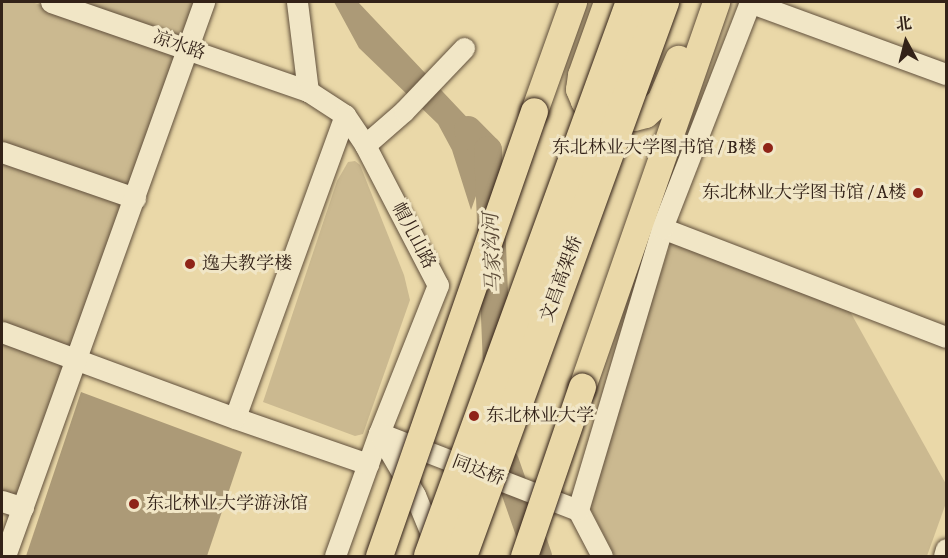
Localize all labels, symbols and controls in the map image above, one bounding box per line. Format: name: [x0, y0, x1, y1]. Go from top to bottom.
north arrow: [876, 12, 936, 72]
text: 北: [895, 13, 913, 35]
street label: 凉水路: [150, 27, 208, 65]
place label: 东北林业大学图书馆 / B楼: [552, 137, 756, 159]
marker: 东北林业大学图书馆 / B楼: [761, 141, 775, 155]
place label: 东北林业大学图书馆 / A楼: [702, 182, 906, 204]
marker: 东北林业大学图书馆 / A楼: [911, 186, 925, 200]
street label: 帽儿山路: [387, 199, 439, 273]
water label: 马家沟河: [480, 213, 506, 293]
street label: 文昌高架桥: [536, 233, 588, 325]
place label: 逸夫教学楼: [202, 253, 292, 275]
marker: 逸夫教学楼: [183, 257, 197, 271]
place label: 东北林业大学: [486, 405, 594, 427]
marker: 东北林业大学: [467, 409, 481, 423]
street label: 同达桥: [449, 451, 507, 491]
place label: 东北林业大学游泳馆: [146, 493, 308, 515]
marker: 东北林业大学游泳馆: [127, 497, 141, 511]

